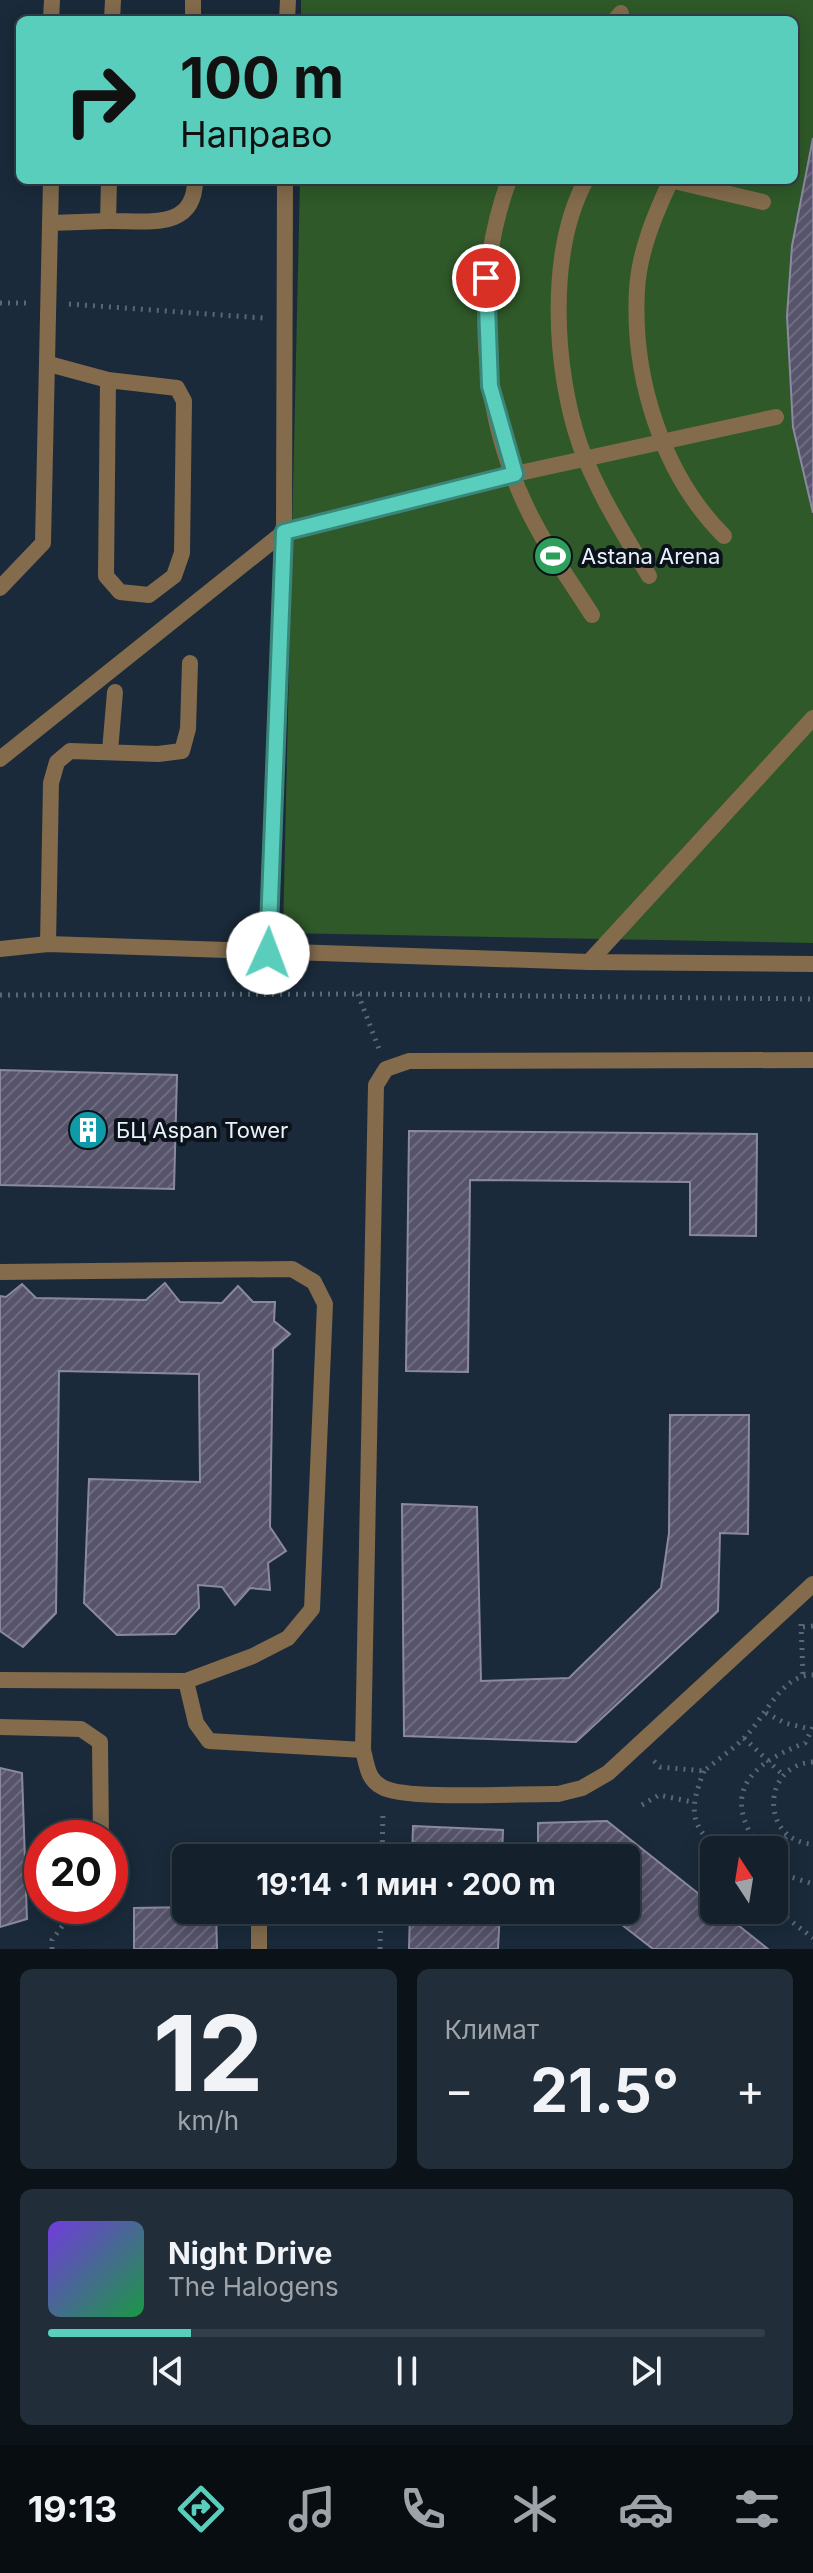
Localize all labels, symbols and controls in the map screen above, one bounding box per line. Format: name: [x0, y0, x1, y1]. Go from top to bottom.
text: 100 m: [180, 44, 344, 112]
icon: right: [48, 48, 152, 152]
text: Направо: [180, 112, 333, 156]
pin: [452, 244, 520, 312]
icon: arrive: [464, 256, 508, 300]
sports icon: Astana Arena: [532, 535, 574, 577]
place label: Astana Arena: [581, 543, 720, 569]
position arrow: [226, 911, 310, 995]
building icon: БЦ Aspan Tower: [67, 1109, 109, 1151]
place label: БЦ Aspan Tower: [116, 1117, 288, 1143]
speed limit sign: 20: [24, 1820, 128, 1924]
north arrow: [700, 1836, 788, 1924]
map controls: [700, 1836, 788, 1924]
text: 19:14 · 1 мин · 200 m: [256, 1866, 556, 1902]
text: 12: [153, 1990, 263, 2116]
text: Климат: [445, 2014, 539, 2045]
text: 21.5°: [530, 2054, 679, 2126]
text: −: [445, 2063, 474, 2117]
text: +: [736, 2063, 765, 2117]
text: km/h: [177, 2105, 239, 2136]
text: Night Drive: [168, 2235, 332, 2271]
text: The Halogens: [168, 2271, 339, 2302]
icon: previous: [146, 2349, 190, 2393]
icon: pause: [385, 2349, 429, 2393]
icon: next: [624, 2349, 668, 2393]
icon: directions: [173, 2481, 229, 2537]
icon: music: [284, 2481, 340, 2537]
icon: phone: [395, 2481, 451, 2537]
icon: climate: [507, 2481, 563, 2537]
icon: car: [618, 2481, 674, 2537]
icon: filters: [729, 2481, 785, 2537]
text: 19:13: [28, 2487, 117, 2531]

